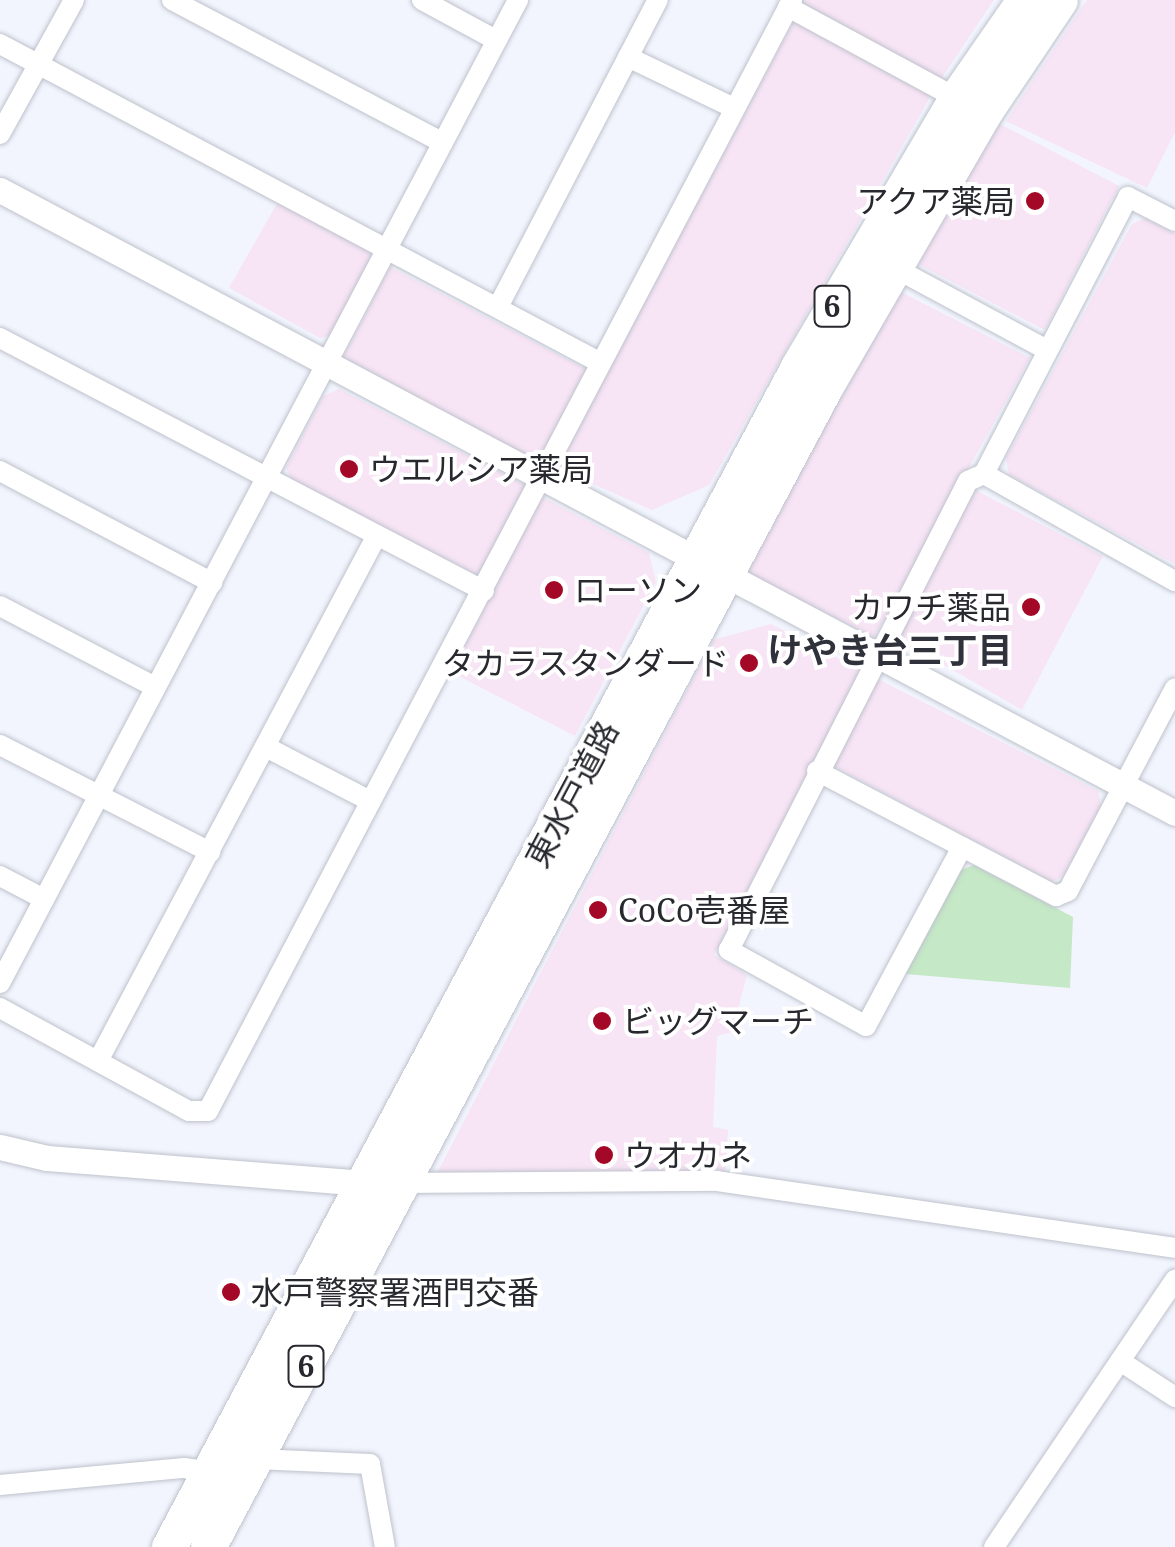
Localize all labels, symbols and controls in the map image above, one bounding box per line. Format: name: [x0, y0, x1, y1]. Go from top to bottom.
place label: アクア薬局: [855, 182, 1015, 220]
marker: アクア薬局: [1024, 190, 1046, 212]
road number: 6: [812, 281, 852, 331]
place label: ウエルシア薬局: [369, 450, 593, 488]
marker: ウエルシア薬局: [338, 458, 360, 480]
place label: ローソン: [574, 571, 702, 609]
marker: ローソン: [543, 579, 565, 601]
place label: カワチ薬品: [851, 588, 1011, 626]
marker: カワチ薬品: [1020, 596, 1042, 618]
district label: けやき台三丁目: [768, 629, 1012, 671]
place label: タカラスタンダード: [441, 644, 729, 682]
marker: タカラスタンダード: [738, 652, 760, 674]
street label: 東水戸道路: [517, 714, 627, 874]
place label: CoCo壱番屋: [618, 891, 790, 929]
marker: CoCo壱番屋: [587, 899, 609, 921]
place label: ビッグマーチ: [622, 1002, 814, 1040]
marker: ビッグマーチ: [591, 1010, 613, 1032]
place label: ウオカネ: [624, 1136, 752, 1174]
marker: ウオカネ: [593, 1144, 615, 1166]
place label: 水戸警察署酒門交番: [251, 1273, 539, 1311]
marker: 水戸警察署酒門交番: [220, 1281, 242, 1303]
road number: 6: [286, 1341, 326, 1391]

